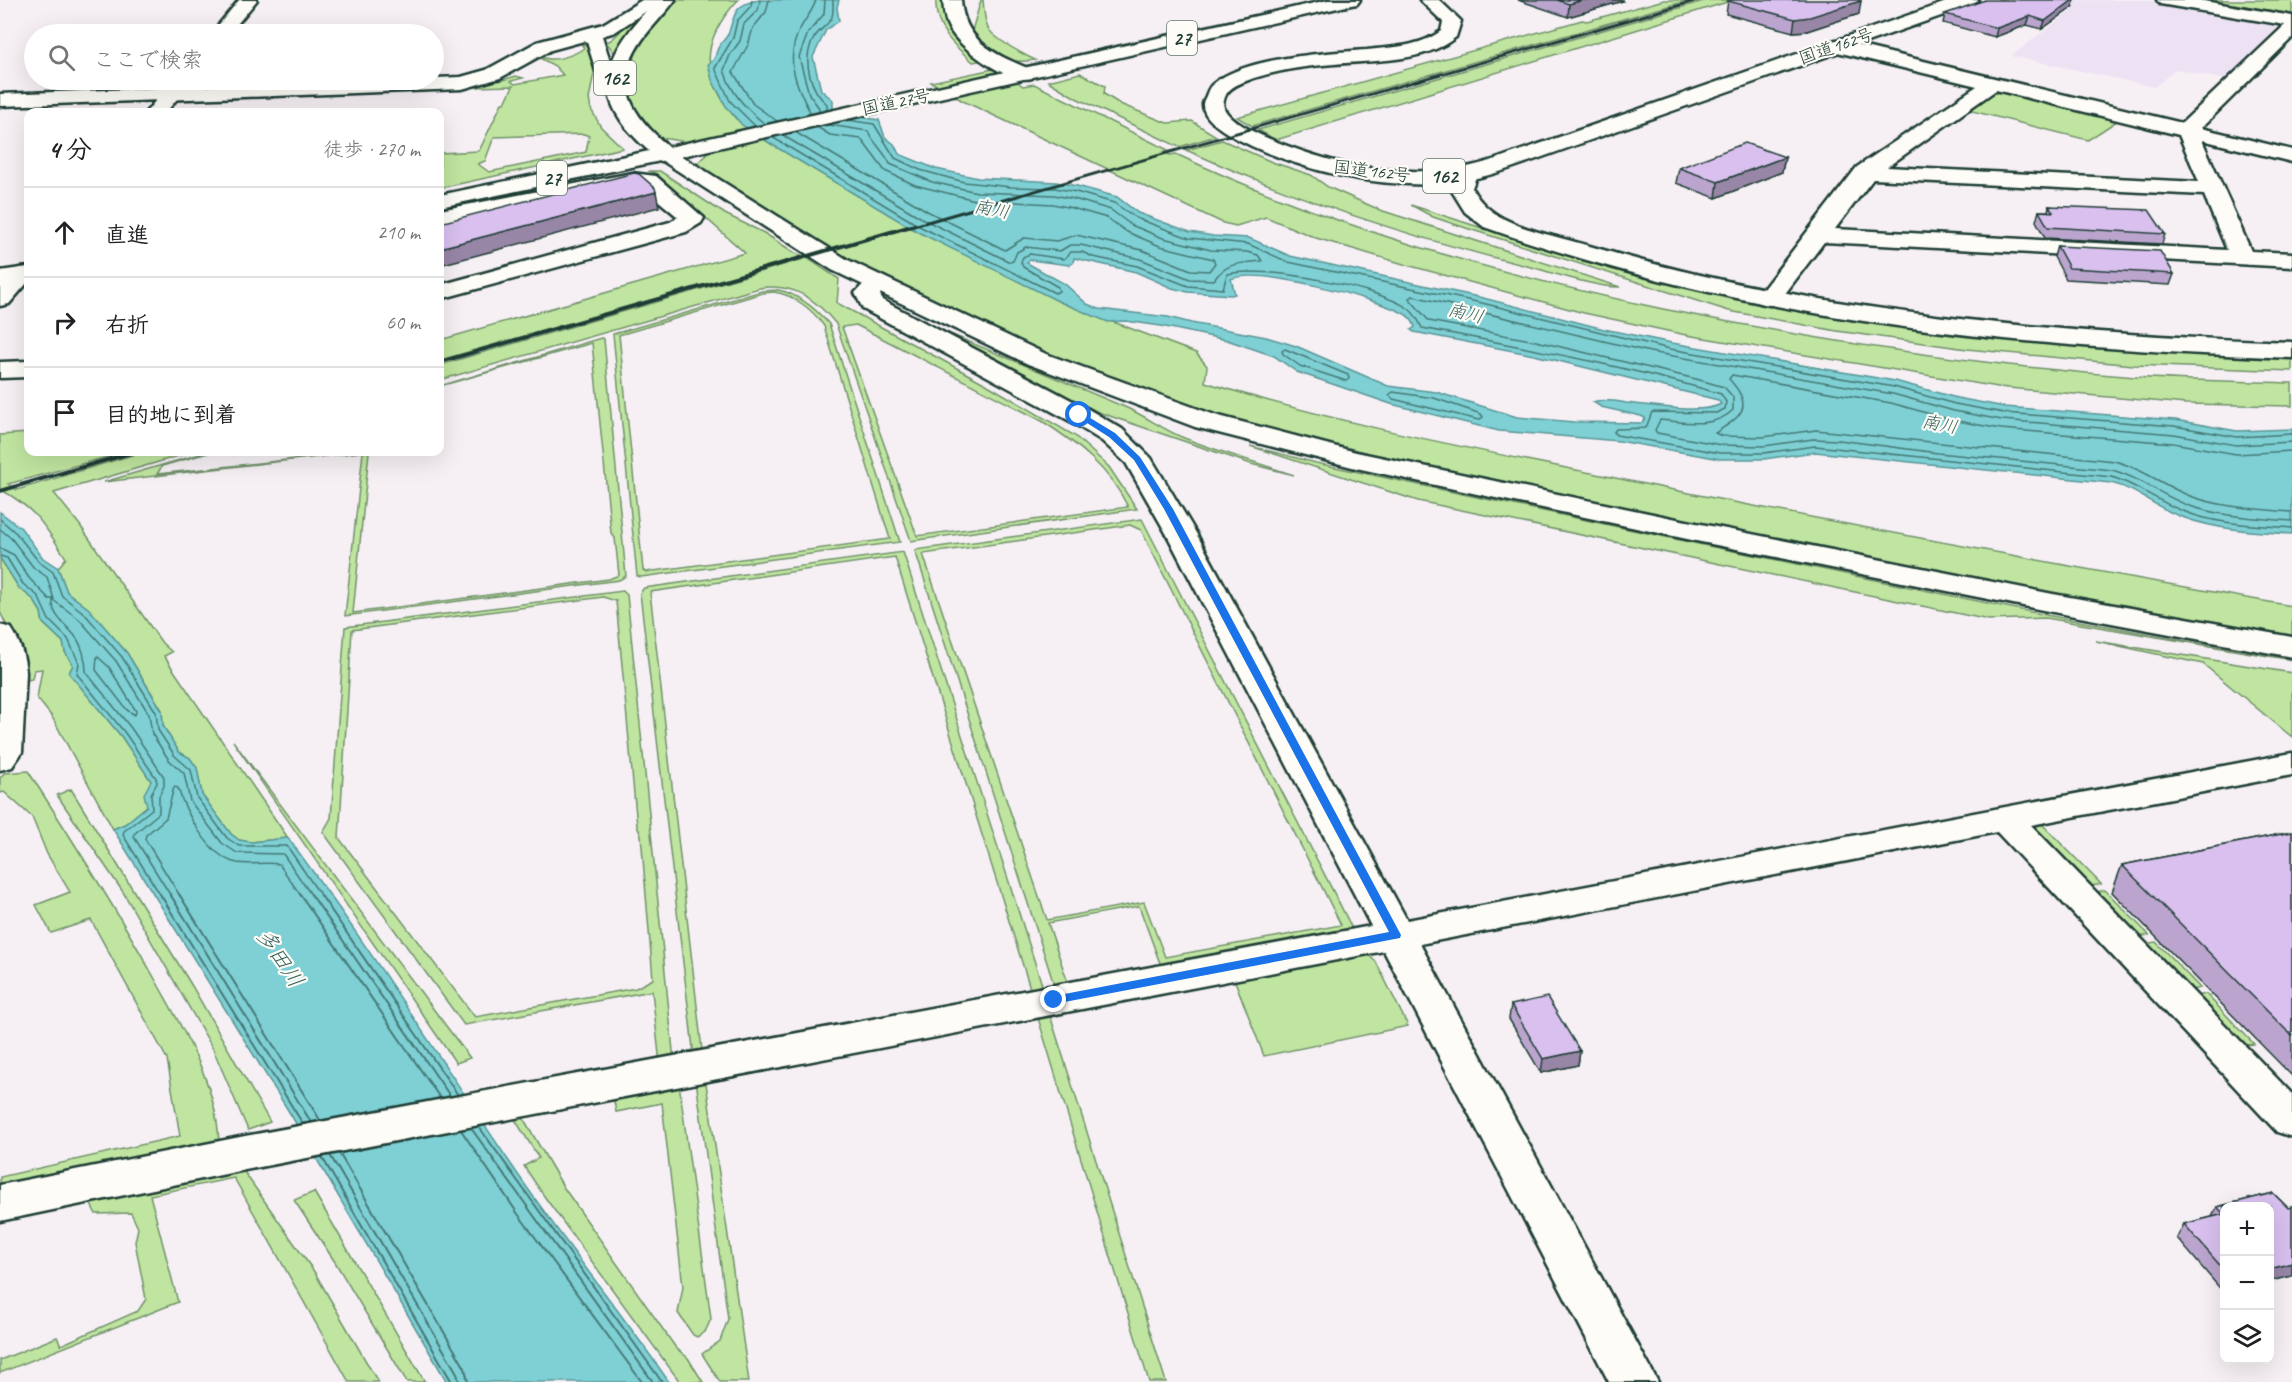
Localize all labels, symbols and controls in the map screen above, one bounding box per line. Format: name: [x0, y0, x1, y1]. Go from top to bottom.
road number: 27: [1167, 21, 1197, 55]
street label: 国道162号: [1795, 23, 1877, 69]
search box: [24, 24, 444, 90]
icon: search: [45, 41, 78, 74]
text: ここで検索: [93, 46, 203, 74]
road number: 162: [594, 61, 636, 95]
street label: 国道27号: [859, 84, 933, 120]
text: 4 分: [48, 133, 92, 166]
text: 徒歩 · 270 m: [324, 137, 420, 162]
street label: 国道162号: [1332, 155, 1412, 187]
road number: 162: [1423, 159, 1465, 193]
road number: 27: [537, 161, 567, 195]
water label: 南川: [972, 195, 1012, 223]
icon: ahead: [48, 216, 81, 249]
text: 210 m: [377, 220, 420, 245]
text: 直進: [105, 221, 149, 249]
water label: 南川: [1446, 298, 1486, 328]
icon: right: [48, 306, 81, 339]
text: 60 m: [386, 310, 420, 335]
text: 右折: [105, 311, 149, 339]
icon: arrive: [48, 396, 81, 429]
text: 目的地に到着: [105, 401, 237, 429]
route start: [1065, 401, 1091, 427]
water label: 南川: [1920, 410, 1960, 438]
water label: 多田川: [250, 923, 310, 993]
route end: [1040, 986, 1066, 1012]
map controls: [2220, 1202, 2274, 1364]
button: +: [2220, 1202, 2274, 1256]
button: −: [2220, 1256, 2274, 1310]
button: layers: [2220, 1310, 2274, 1364]

